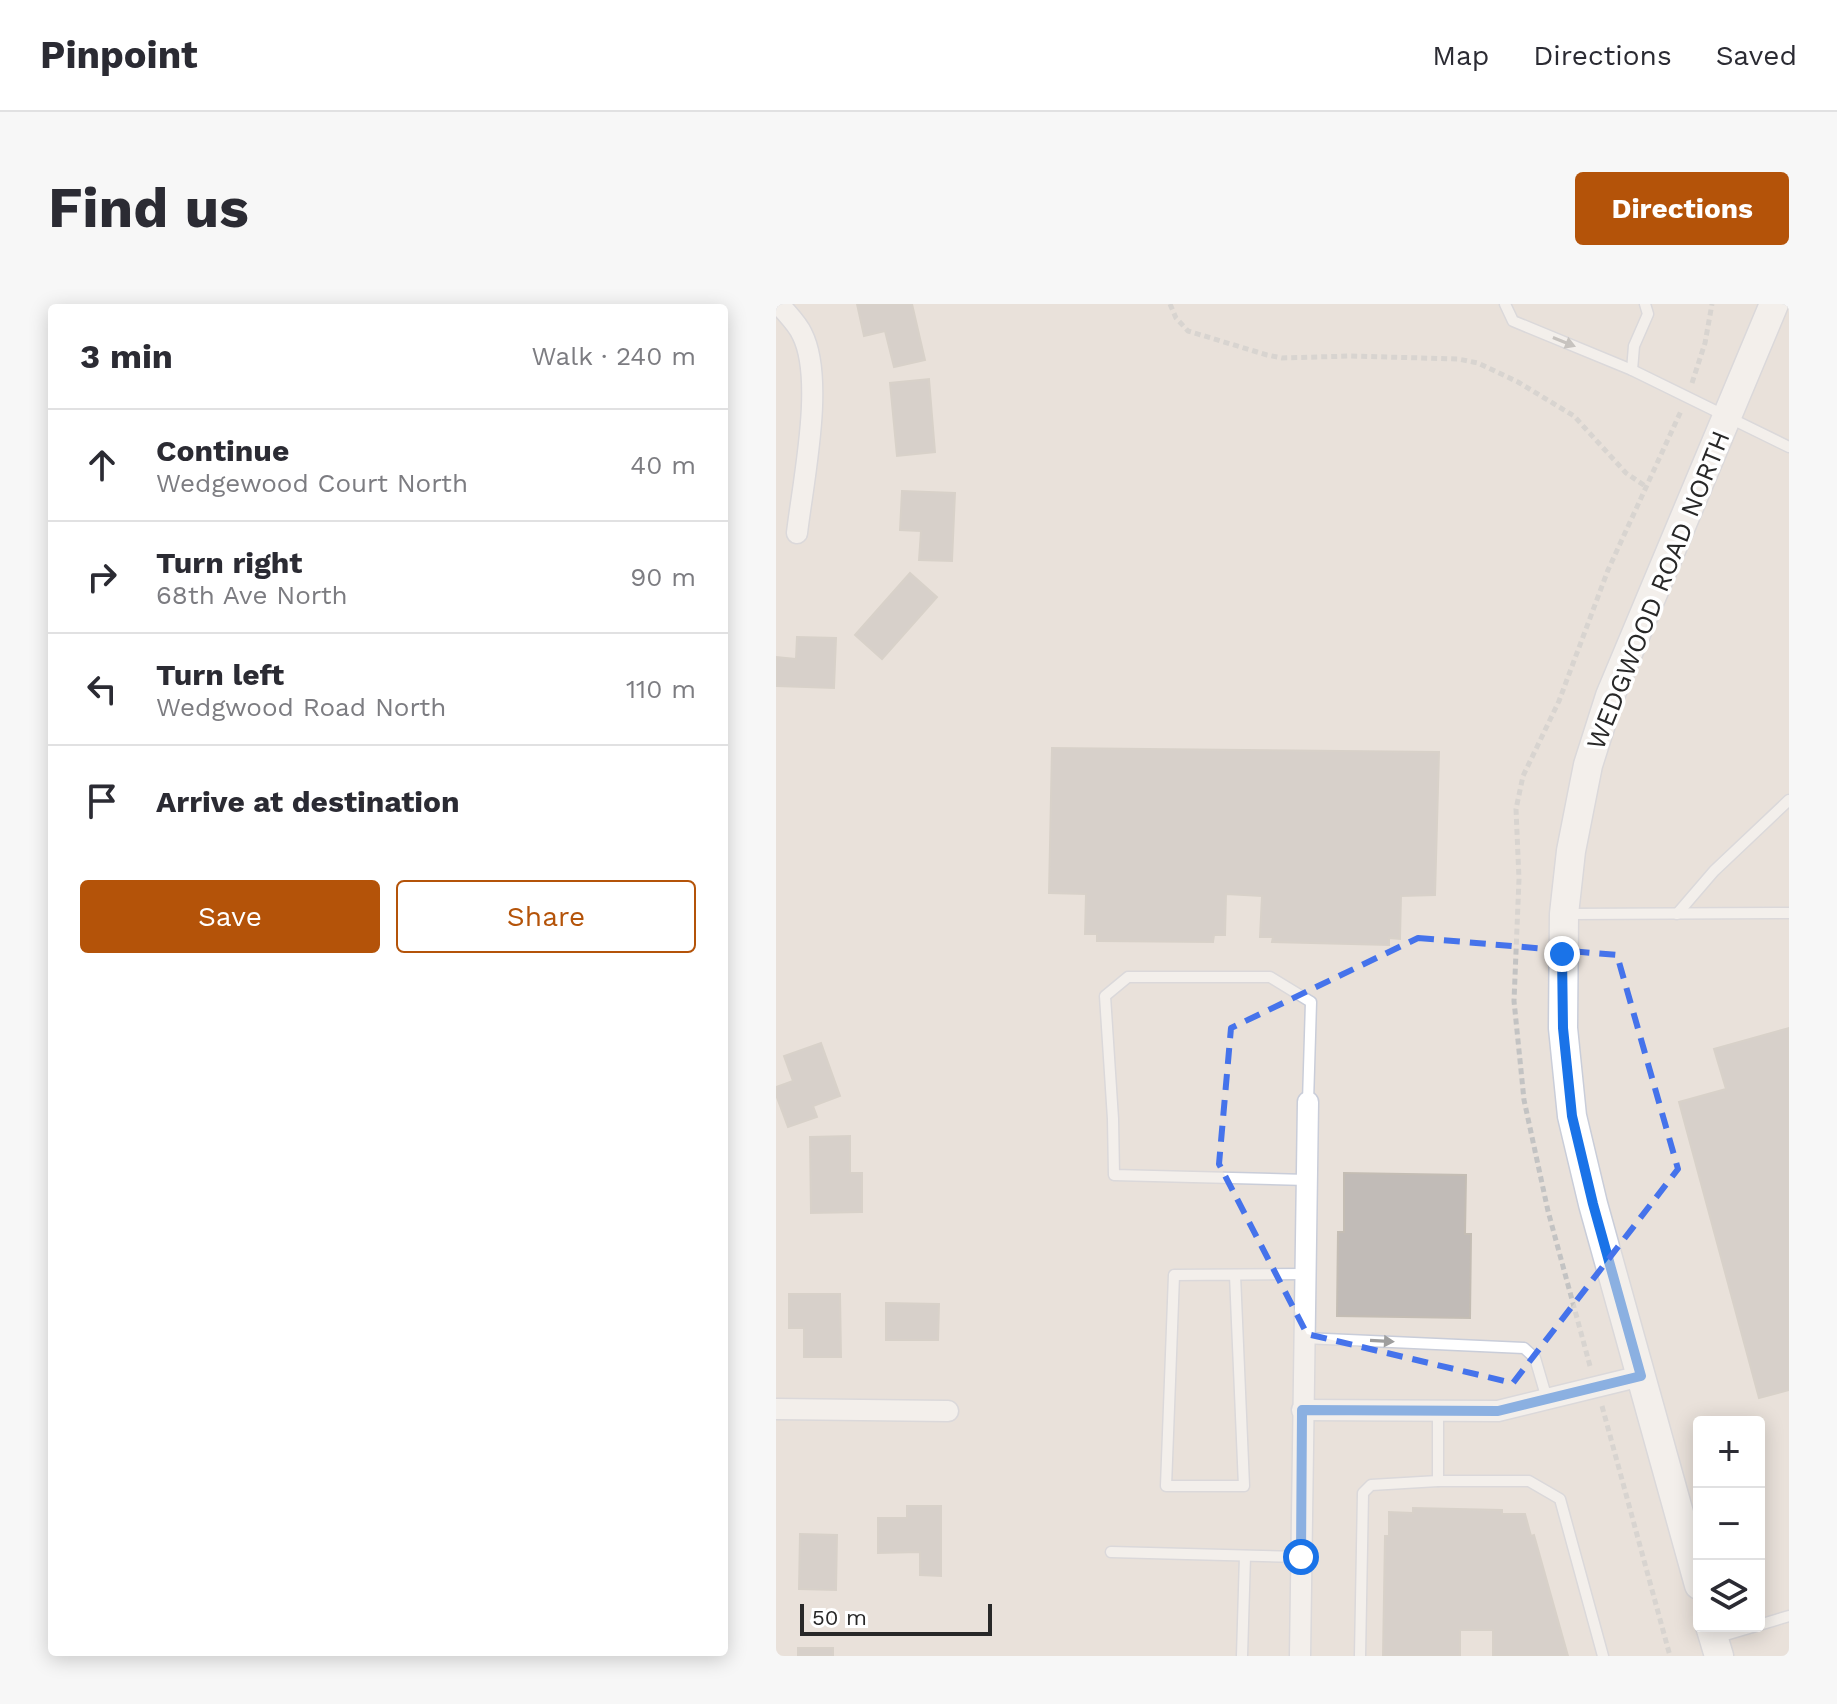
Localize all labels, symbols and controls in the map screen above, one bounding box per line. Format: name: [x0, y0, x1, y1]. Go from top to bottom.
text: Pinpoint: [40, 33, 198, 77]
text: Map: [1432, 39, 1489, 72]
text: Directions: [1533, 39, 1672, 72]
text: Saved: [1716, 39, 1797, 72]
button: Directions: [1575, 172, 1789, 245]
text: Find us: [48, 175, 249, 241]
one-way arrow: [1552, 335, 1576, 348]
text: 3 min: [80, 336, 173, 376]
text: Walk · 240 m: [532, 341, 696, 371]
street label: WEDGWOOD ROAD NORTH: [1580, 426, 1736, 754]
text: Continue: [156, 433, 289, 468]
icon: ahead: [80, 443, 124, 487]
text: 40 m: [630, 450, 696, 480]
text: Wedgewood Court North: [156, 468, 468, 498]
text: Turn right: [156, 545, 302, 580]
icon: right: [80, 555, 124, 599]
text: 90 m: [630, 562, 696, 592]
text: 68th Ave North: [156, 580, 348, 610]
text: Turn left: [156, 657, 284, 692]
icon: left: [80, 667, 124, 711]
text: 110 m: [626, 674, 696, 704]
text: Wedgwood Road North: [156, 692, 446, 722]
icon: arrive: [80, 779, 124, 823]
text: Arrive at destination: [156, 784, 460, 819]
button: Save: [80, 880, 380, 953]
button: Share: [396, 880, 696, 953]
route end: [1544, 936, 1580, 972]
one-way arrow: [1370, 1335, 1395, 1348]
map controls: [1693, 1416, 1765, 1632]
button: +: [1693, 1416, 1765, 1488]
button: −: [1693, 1488, 1765, 1560]
route start: [1283, 1539, 1319, 1575]
button: layers: [1693, 1560, 1765, 1632]
scale bar: [800, 1600, 992, 1636]
text: 50 m: [812, 1605, 867, 1630]

